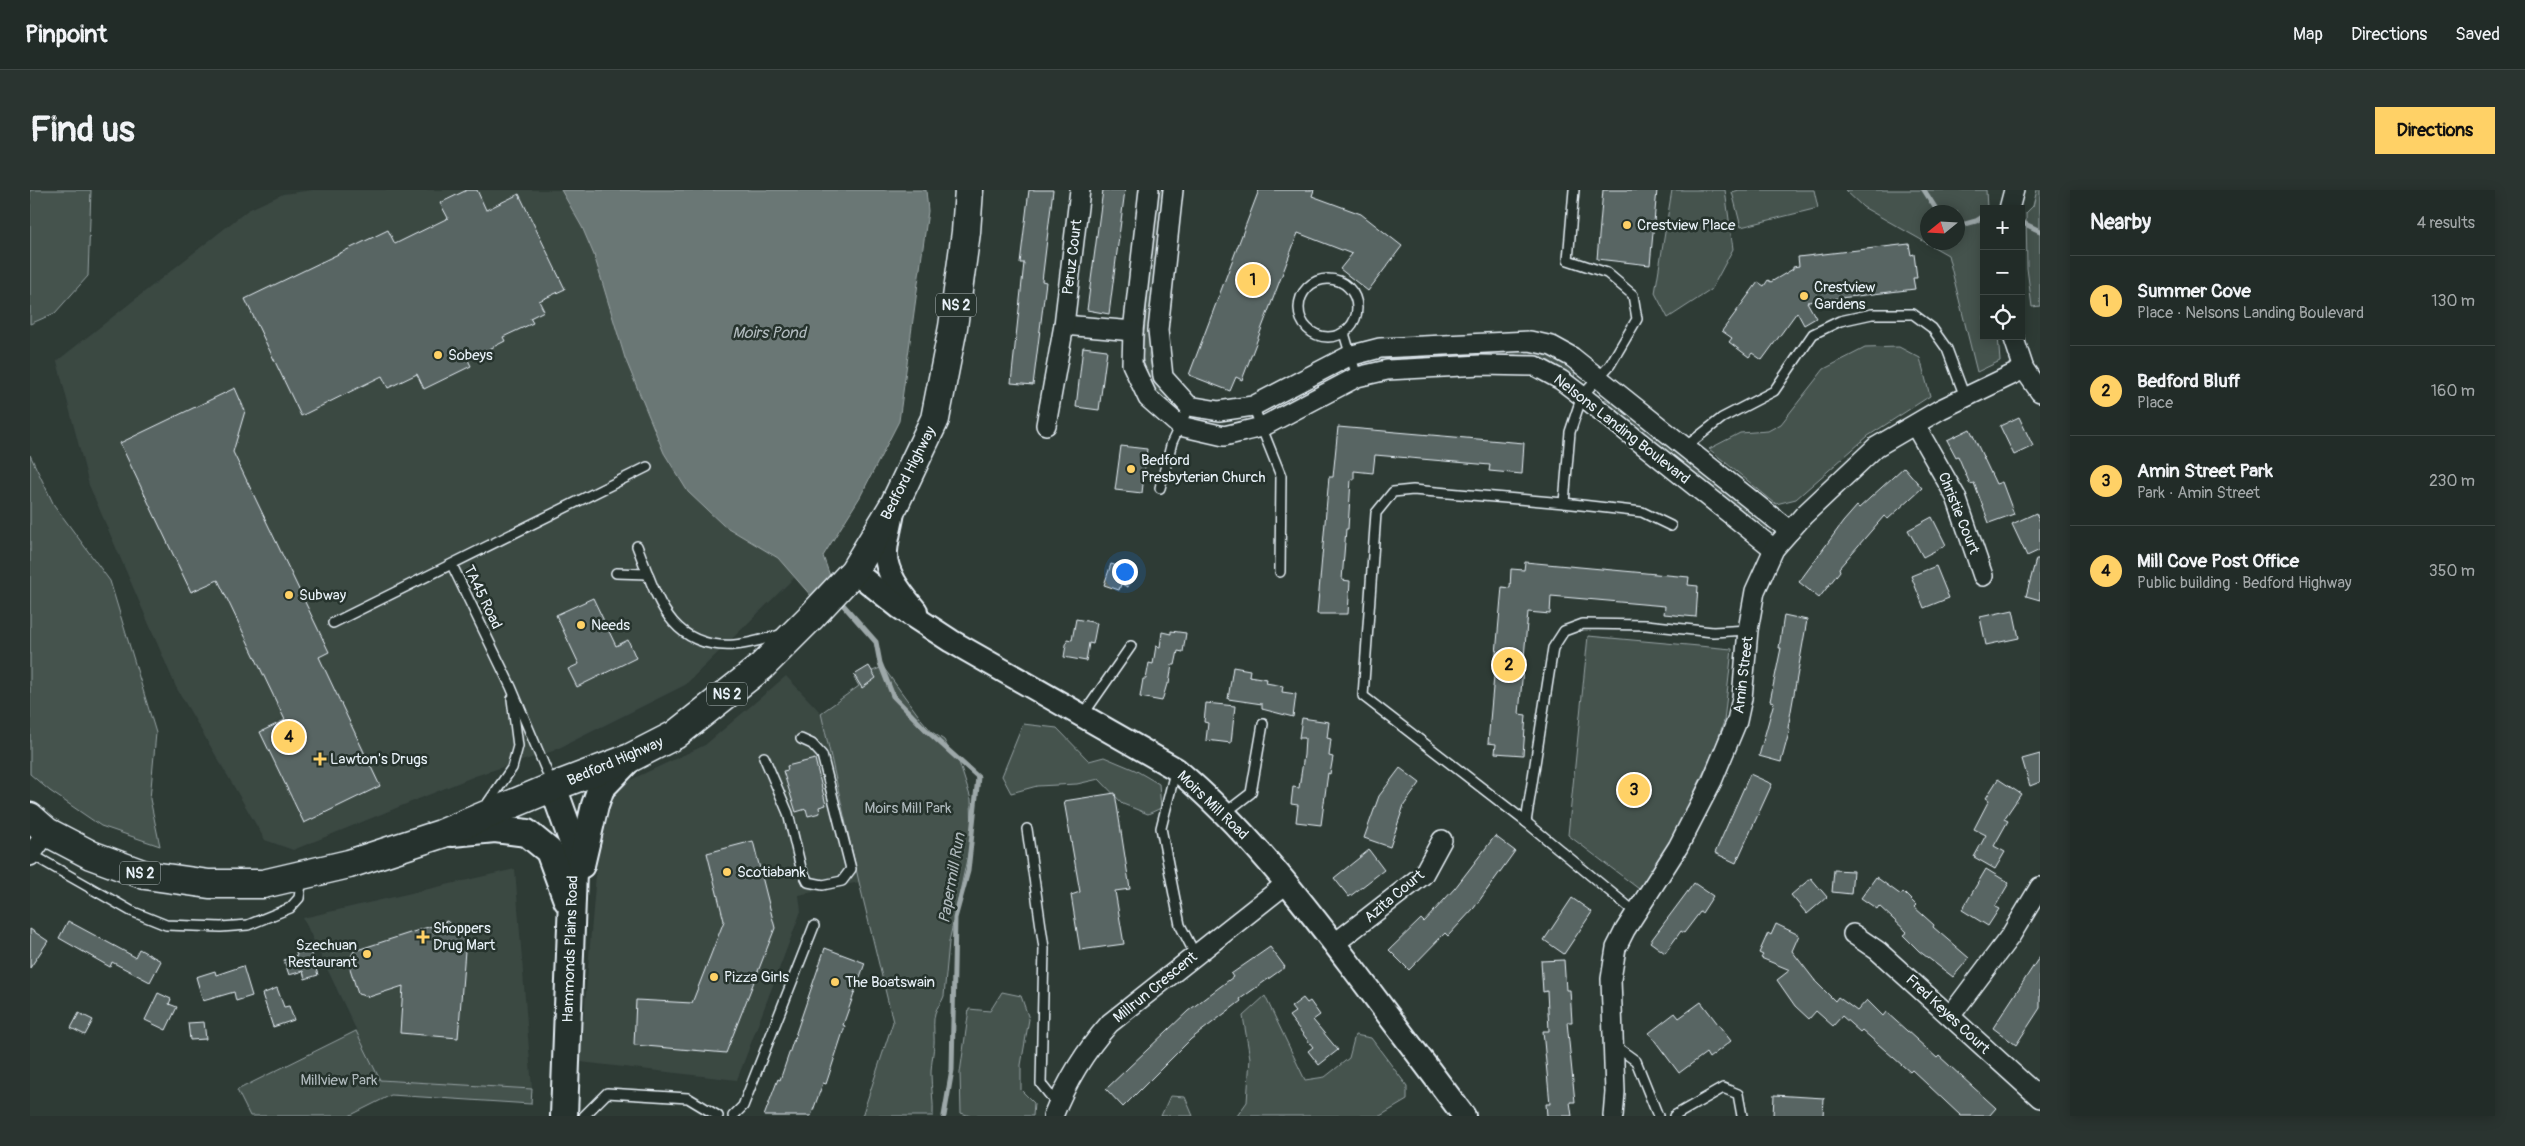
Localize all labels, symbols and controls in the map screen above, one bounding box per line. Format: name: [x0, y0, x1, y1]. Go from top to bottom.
text: Pinpoint: [25, 20, 107, 49]
text: Map: [2293, 23, 2323, 46]
text: Directions: [2351, 23, 2427, 46]
text: Saved: [2455, 23, 2500, 46]
button: Directions: [2375, 107, 2495, 154]
text: Find us: [30, 108, 135, 152]
north arrow: [1920, 205, 1965, 250]
map controls: [1980, 205, 2025, 340]
button: +: [1980, 205, 2025, 250]
text: Nearby: [2090, 209, 2151, 236]
text: 4 results: [2417, 213, 2475, 233]
place label: Crestview Place: [1637, 216, 1736, 235]
street label: Peruz Court: [1058, 217, 1087, 296]
marker: Crestview Place: [1621, 219, 1633, 231]
button: −: [1980, 250, 2025, 295]
pin: 1: [1237, 261, 1269, 299]
place label: Crestview Gardens: [1814, 278, 1875, 314]
text: Summer Cove: [2137, 279, 2251, 303]
marker: Crestview Gardens: [1798, 290, 1810, 302]
text: 1: [2103, 291, 2109, 311]
text: 130 m: [2431, 291, 2475, 311]
road number: NS 2: [936, 294, 976, 316]
button: locate: [1980, 295, 2025, 340]
text: Place · Nelsons Landing Boulevard: [2137, 303, 2364, 323]
water label: Moirs Pond: [732, 323, 808, 343]
place label: Sobeys: [448, 346, 493, 365]
marker: Sobeys: [432, 349, 444, 361]
text: Bedford Bluff: [2137, 369, 2240, 393]
street label: Nelsons Landing Boulevard: [1550, 370, 1694, 488]
text: 2: [2102, 381, 2110, 401]
text: 160 m: [2431, 381, 2475, 401]
text: Place: [2137, 393, 2173, 413]
street label: Bedford Highway: [877, 423, 940, 523]
place label: Bedford Presbyterian Church: [1141, 451, 1266, 487]
text: Amin Street Park: [2137, 459, 2273, 483]
marker: Bedford Presbyterian Church: [1125, 463, 1137, 475]
street label: Christie Court: [1934, 469, 1984, 558]
text: 3: [2102, 471, 2110, 491]
text: 230 m: [2429, 471, 2475, 491]
text: Park · Amin Street: [2137, 483, 2260, 503]
text: Mill Cove Post Office: [2137, 549, 2299, 573]
your location: [1112, 559, 1138, 585]
text: 4: [2101, 561, 2111, 581]
text: 350 m: [2429, 561, 2475, 581]
street label: TA45 Road: [459, 562, 506, 632]
text: Public building · Bedford Highway: [2137, 573, 2352, 593]
place label: Subway: [299, 586, 347, 605]
marker: Subway: [283, 589, 295, 601]
place label: Needs: [591, 616, 630, 635]
marker: Needs: [575, 619, 587, 631]
street label: Amin Street: [1729, 634, 1758, 715]
pin: 2: [1493, 646, 1525, 684]
road number: NS 2: [707, 682, 747, 706]
pin: 4: [273, 718, 305, 756]
street label: Bedford Highway: [564, 732, 667, 790]
place label: Lawton's Drugs: [330, 750, 428, 769]
marker: Lawton's Drugs: [314, 753, 326, 765]
street label: Moirs Mill Road: [1173, 767, 1252, 844]
pin: 3: [1618, 771, 1650, 809]
park label: Moirs Mill Park: [865, 799, 952, 818]
water label: Papermill Run: [934, 831, 970, 925]
road number: NS 2: [120, 861, 160, 884]
place label: Scotiabank: [737, 863, 806, 882]
street label: Azita Court: [1360, 865, 1429, 927]
marker: Scotiabank: [721, 866, 733, 878]
street label: Hammonds Plains Road: [558, 875, 583, 1023]
place label: Shoppers Drug Mart: [433, 919, 496, 955]
marker: Shoppers Drug Mart: [417, 931, 429, 943]
place label: Szechuan Restaurant: [288, 936, 358, 972]
street label: Millrun Crescent: [1109, 947, 1202, 1027]
marker: Szechuan Restaurant: [361, 948, 373, 960]
place label: Pizza Girls: [724, 968, 789, 987]
street label: Fred Keyes Court: [1902, 970, 1994, 1059]
marker: Pizza Girls: [708, 971, 720, 983]
place label: The Boatswain: [845, 973, 935, 992]
marker: The Boatswain: [829, 976, 841, 988]
park label: Millview Park: [300, 1071, 378, 1090]

